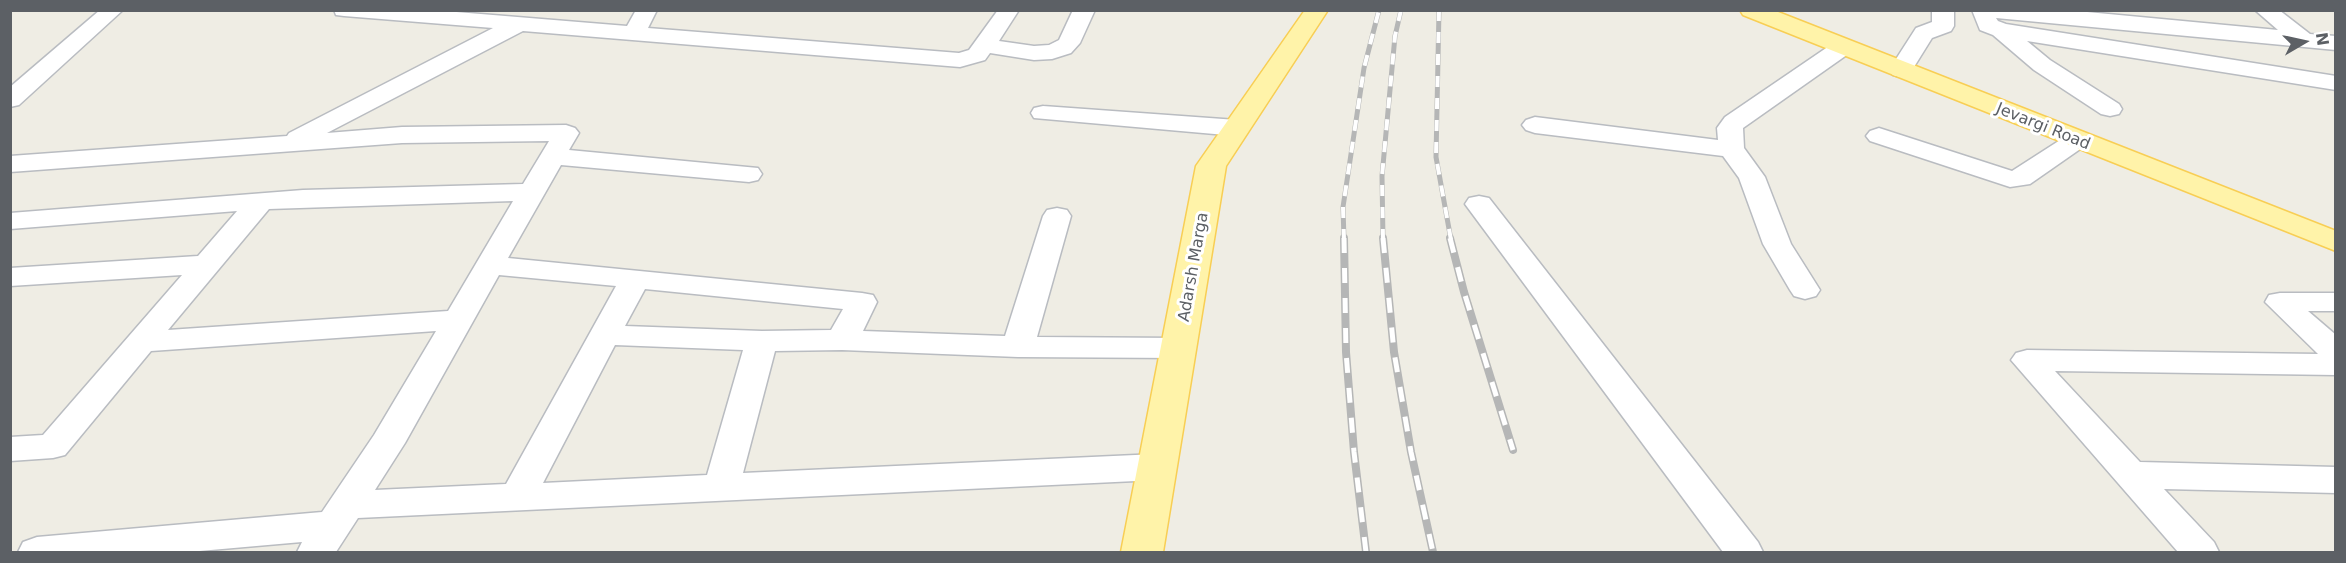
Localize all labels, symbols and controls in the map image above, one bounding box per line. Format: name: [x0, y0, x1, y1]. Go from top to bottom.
north arrow: [2274, 12, 2334, 72]
text: N: [2312, 31, 2333, 47]
street label: Jevargi Road: [1993, 99, 2093, 155]
street label: Adarsh Marga: [1175, 211, 1213, 323]

